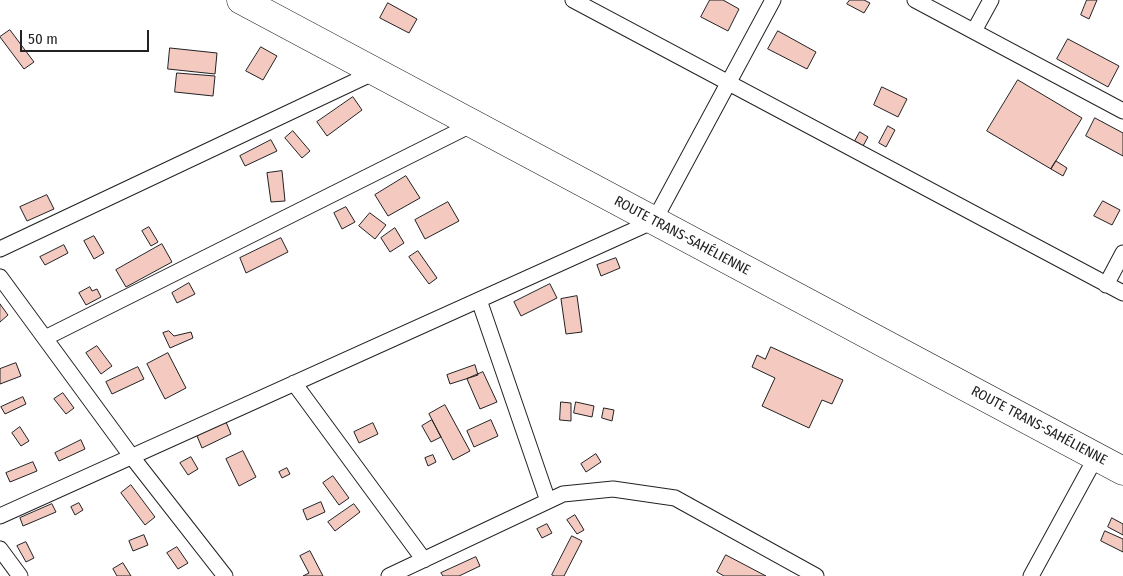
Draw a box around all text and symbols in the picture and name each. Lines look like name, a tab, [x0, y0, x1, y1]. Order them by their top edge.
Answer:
scale bar	[22, 20, 151, 52]
text: 50 m	[28, 30, 58, 48]
street label: ROUTE TRANS-SAHÉLIENNE	[611, 193, 753, 279]
street label: ROUTE TRANS-SAHÉLIENNE	[968, 383, 1110, 469]

